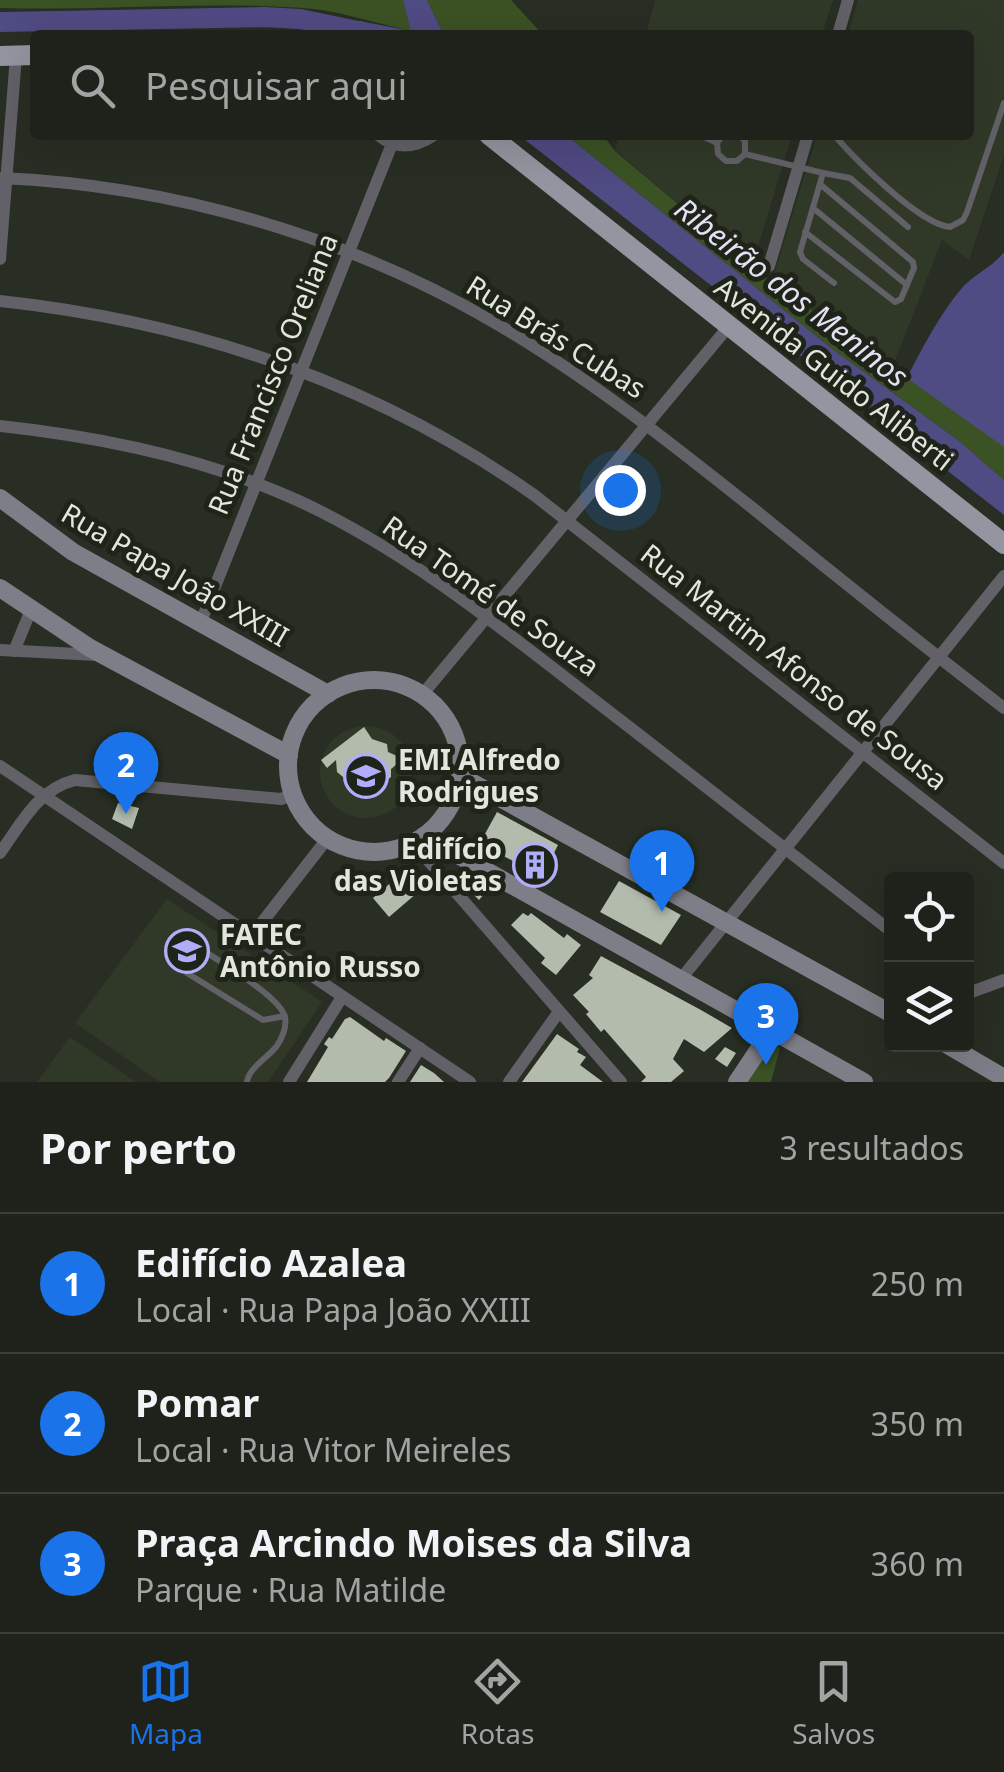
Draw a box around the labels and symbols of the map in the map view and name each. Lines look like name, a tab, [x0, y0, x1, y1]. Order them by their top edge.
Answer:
water label: Ribeirão dos Meninos	[667, 188, 917, 396]
street label: Rua Francisco Oreliana	[198, 228, 346, 520]
street label: Rua Brás Cubas	[460, 266, 653, 406]
street label: Avenida Guido Aliberti	[707, 268, 962, 478]
your location	[595, 465, 646, 516]
street label: Rua Papa João XXIII	[55, 494, 296, 655]
street label: Rua Tomé de Souza	[376, 506, 607, 684]
street label: Rua Martim Afonso de Sousa	[633, 534, 956, 798]
pin: 2	[94, 732, 158, 814]
place label: EMI Alfredo Rodrigues	[398, 740, 561, 810]
school or university icon: EMI Alfredo Rodrigues	[343, 753, 389, 799]
place label: Edifício das Violetas	[334, 829, 502, 899]
pin: 1	[630, 830, 694, 912]
building icon: Edifício das Violetas	[512, 842, 558, 888]
place label: FATEC Antônio Russo	[220, 915, 421, 985]
school or university icon: FATEC Antônio Russo	[164, 928, 210, 974]
pin: 3	[734, 982, 798, 1065]

